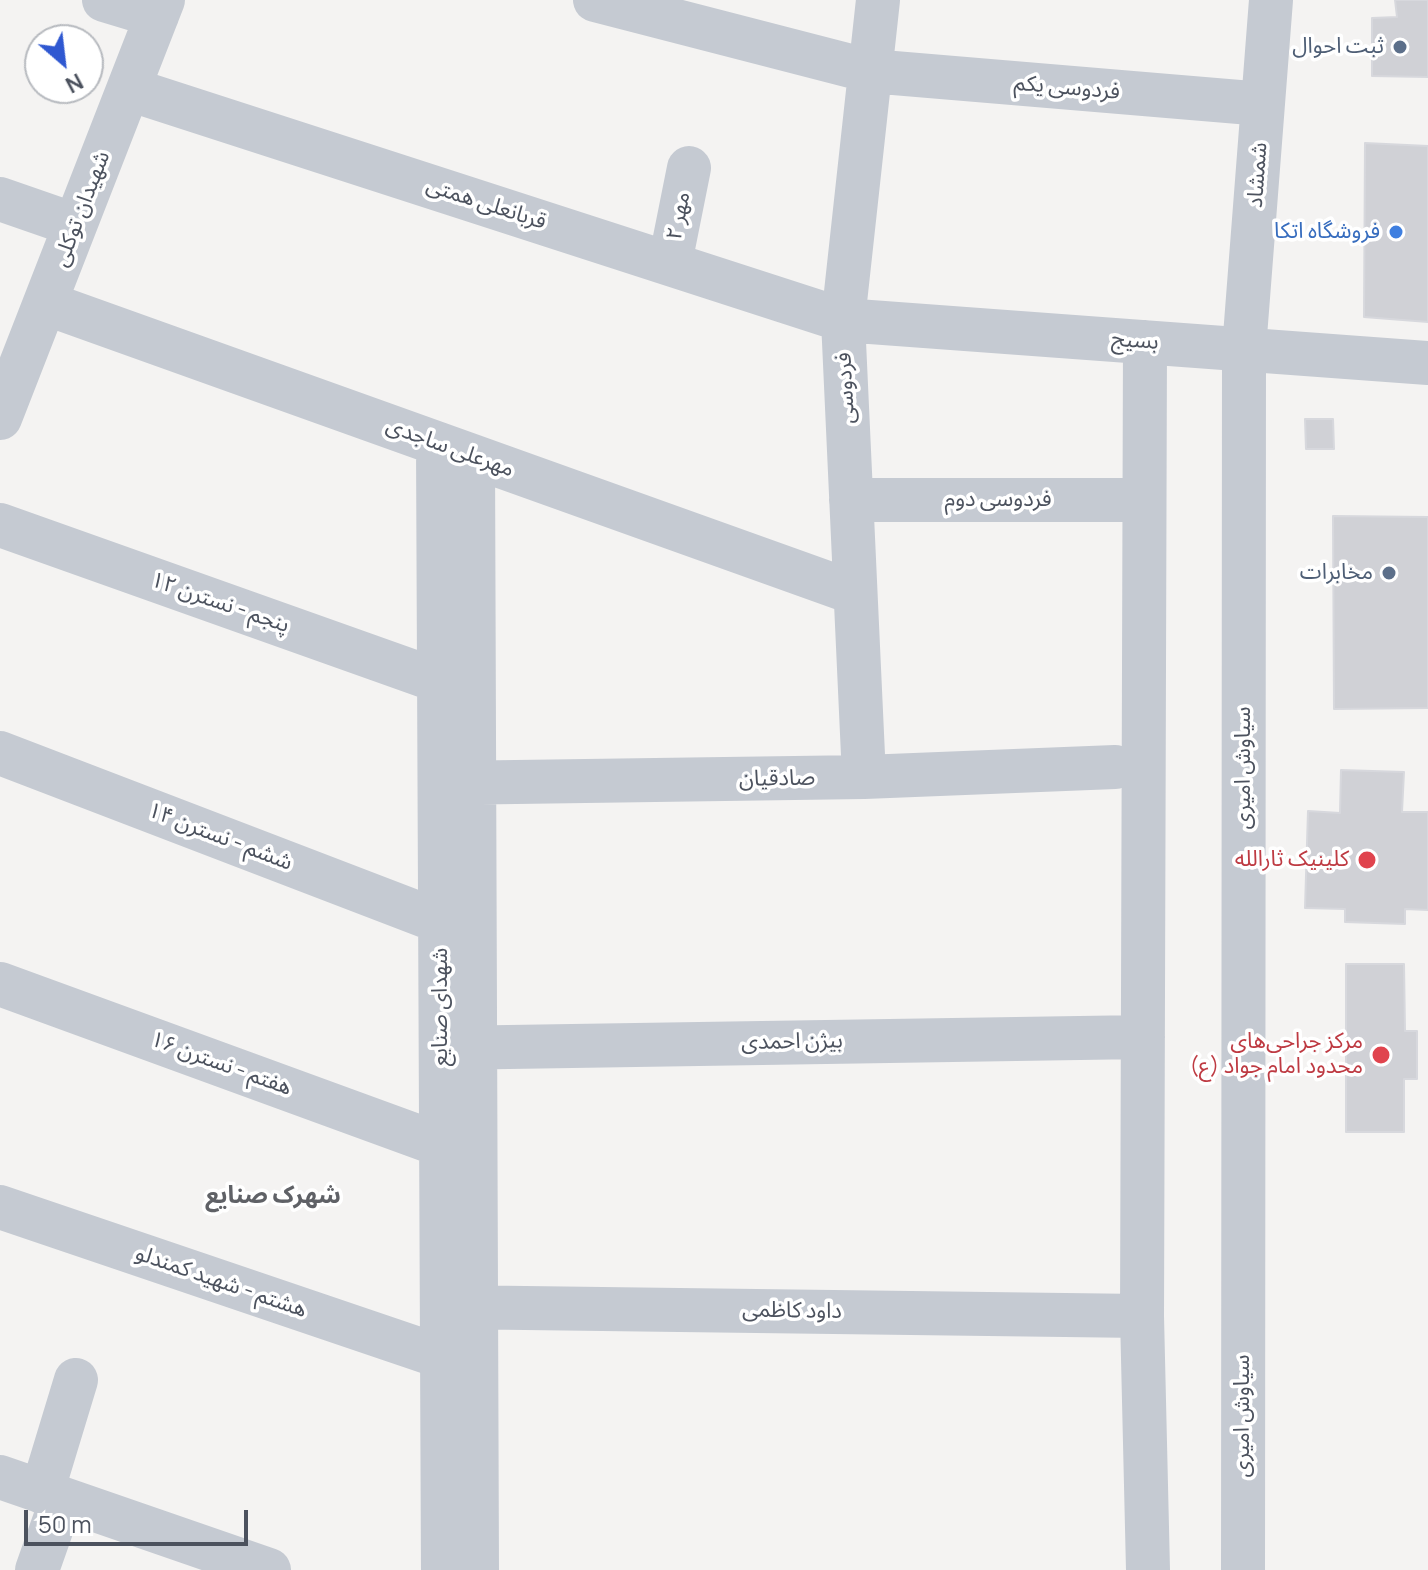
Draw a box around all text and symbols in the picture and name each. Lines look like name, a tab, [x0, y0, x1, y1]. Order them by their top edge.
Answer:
north arrow	[24, 24, 104, 104]
place label: ثبت احوال	[1292, 34, 1384, 60]
marker: ثبت احوال	[1391, 38, 1409, 56]
text: N	[60, 66, 88, 100]
street label: فردوسی یکم	[1013, 70, 1121, 106]
street label: شمشاد	[1243, 141, 1273, 209]
street label: شهیدان توکلی	[48, 147, 116, 271]
street label: قربانعلی همتی	[423, 172, 549, 236]
street label: مهر ۲	[661, 190, 697, 242]
place label: فروشگاه اتکا	[1274, 219, 1380, 245]
marker: فروشگاه اتکا	[1387, 223, 1405, 241]
street label: بسیج	[1111, 326, 1159, 356]
street label: فردوسی	[831, 352, 861, 424]
street label: مهرعلی ساجدی	[382, 413, 518, 483]
street label: فردوسی دوم	[944, 487, 1052, 513]
place label: مخابرات	[1300, 560, 1373, 586]
marker: مخابرات	[1380, 564, 1398, 582]
street label: پنجم - نسترن ۱۲	[147, 567, 293, 639]
street label: سیاوش امیری	[1231, 706, 1257, 830]
street label: صادقیان	[739, 765, 815, 793]
street label: ششم - نسترن ۱۴	[144, 797, 296, 877]
place label: کلینیک ثارالله	[1235, 847, 1349, 873]
marker: کلینیک ثارالله	[1356, 849, 1378, 871]
street label: شهدای صنایع	[428, 948, 454, 1066]
street label: هفتم - نسترن ۱۶	[147, 1026, 295, 1102]
street label: بیژن احمدی	[741, 1028, 843, 1056]
place label: مرکز جراحی‌های محدود امام جواد (ع)	[1189, 1029, 1363, 1080]
marker: مرکز جراحی‌های محدود امام جواد (ع)	[1370, 1044, 1392, 1066]
district label: شهرک صنایع	[205, 1182, 341, 1210]
street label: هشتم - شهید کمندلو	[132, 1240, 310, 1324]
street label: داود کاظمی	[742, 1297, 842, 1325]
street label: سیاوش امیری	[1230, 1354, 1256, 1478]
scale bar	[28, 1494, 252, 1544]
text: 50 m	[38, 1507, 92, 1540]

